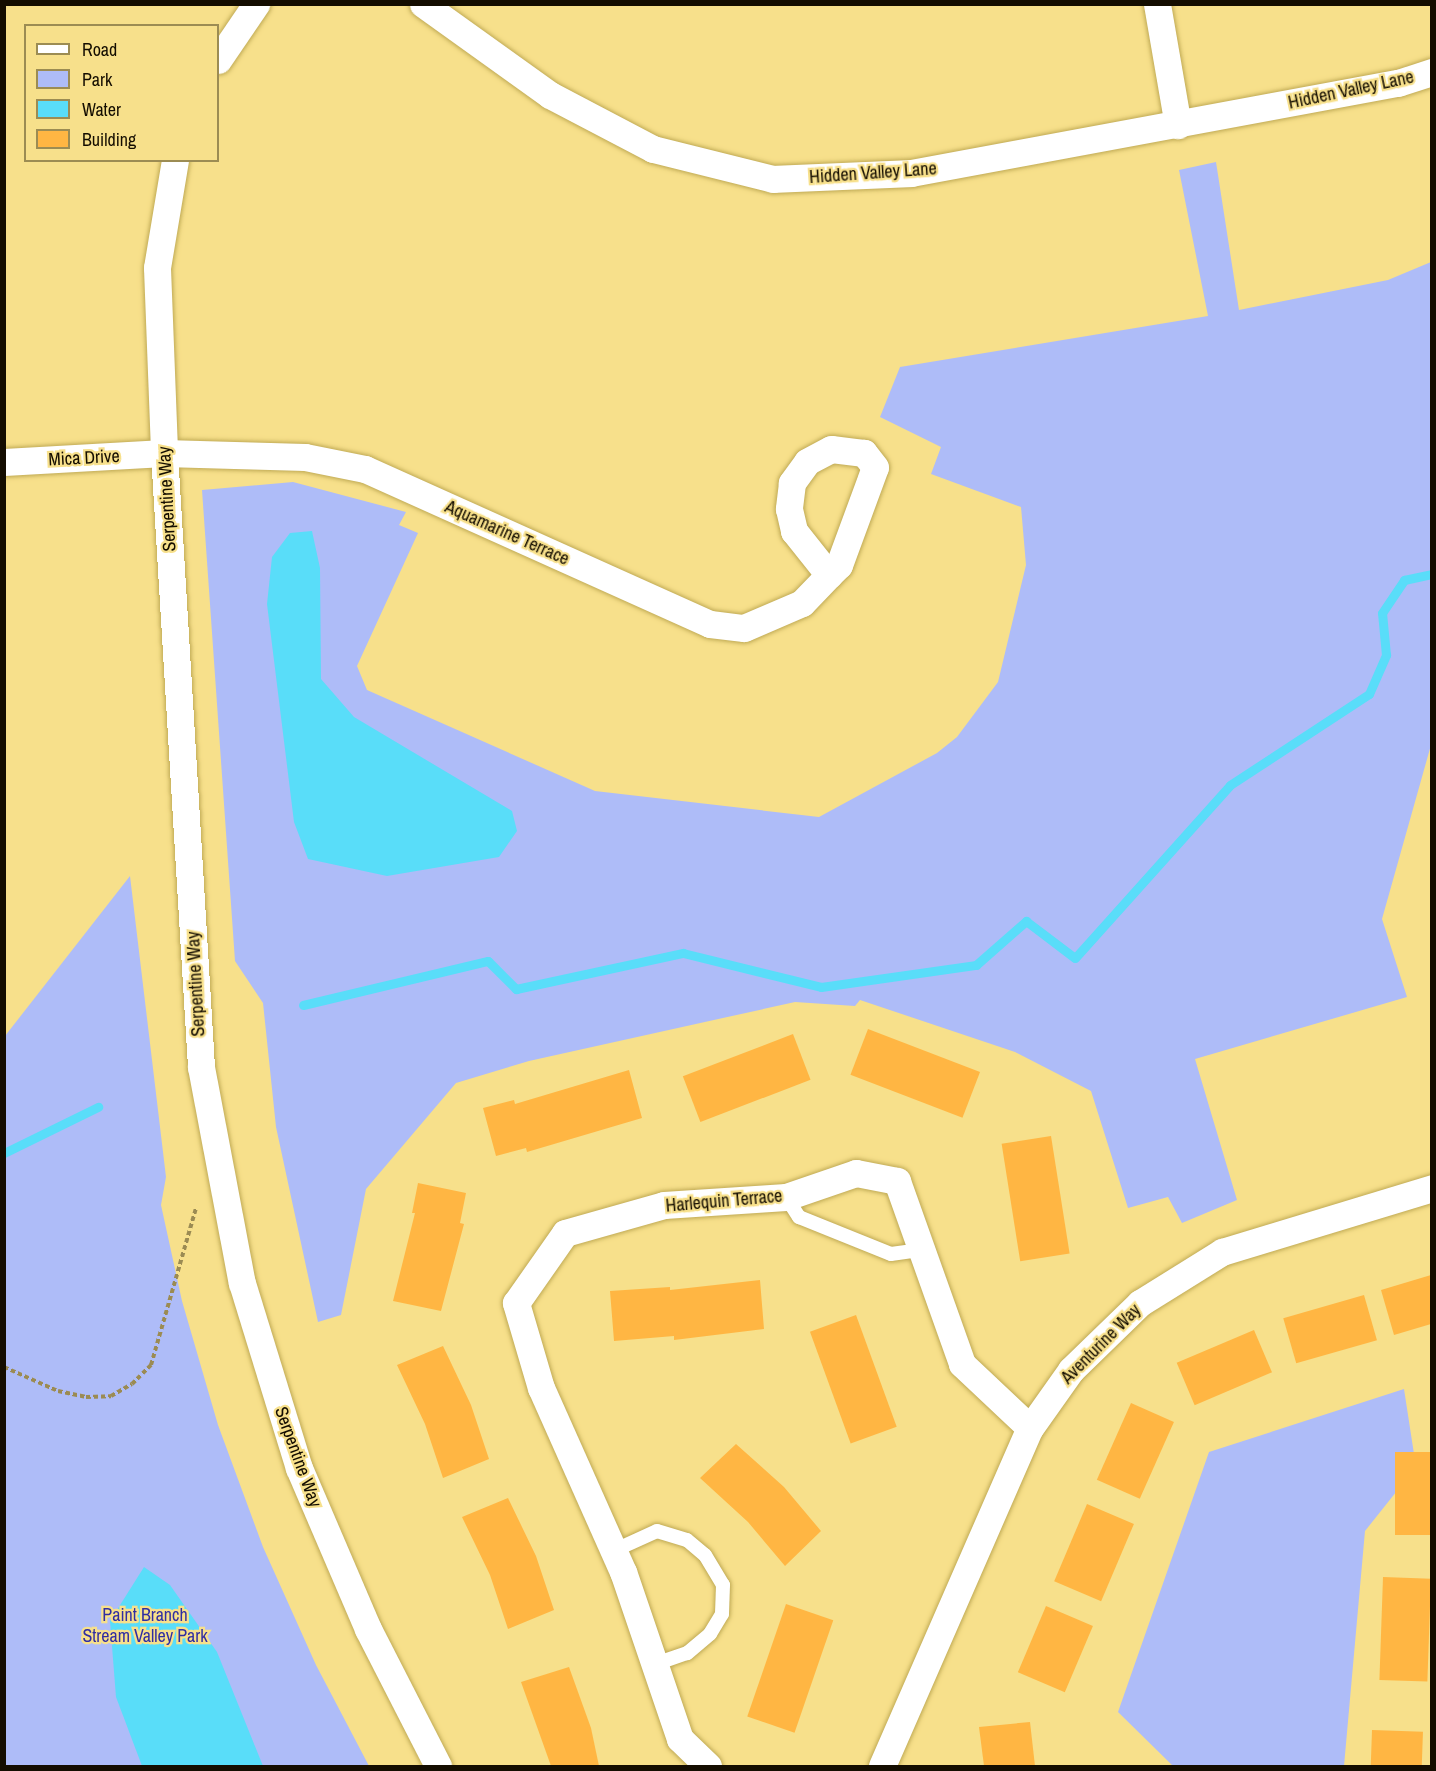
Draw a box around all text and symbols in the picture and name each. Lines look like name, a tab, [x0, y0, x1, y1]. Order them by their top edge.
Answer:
legend	[24, 24, 219, 162]
text: Road	[82, 37, 117, 62]
street label: Hidden Valley Lane	[1286, 66, 1416, 114]
text: Park	[82, 67, 112, 92]
text: Water	[82, 97, 121, 122]
text: Building	[82, 127, 136, 152]
street label: Hidden Valley Lane	[809, 158, 937, 188]
street label: Mica Drive	[48, 445, 120, 471]
street label: Serpentine Way	[153, 446, 181, 552]
street label: Aquamarine Terrace	[442, 496, 572, 570]
street label: Serpentine Way	[182, 931, 210, 1037]
street label: Harlequin Terrace	[665, 1185, 783, 1217]
street label: Aventurine Way	[1057, 1300, 1145, 1388]
street label: Serpentine Way	[270, 1404, 326, 1510]
park label: Paint Branch Stream Valley Park	[82, 1605, 208, 1648]

